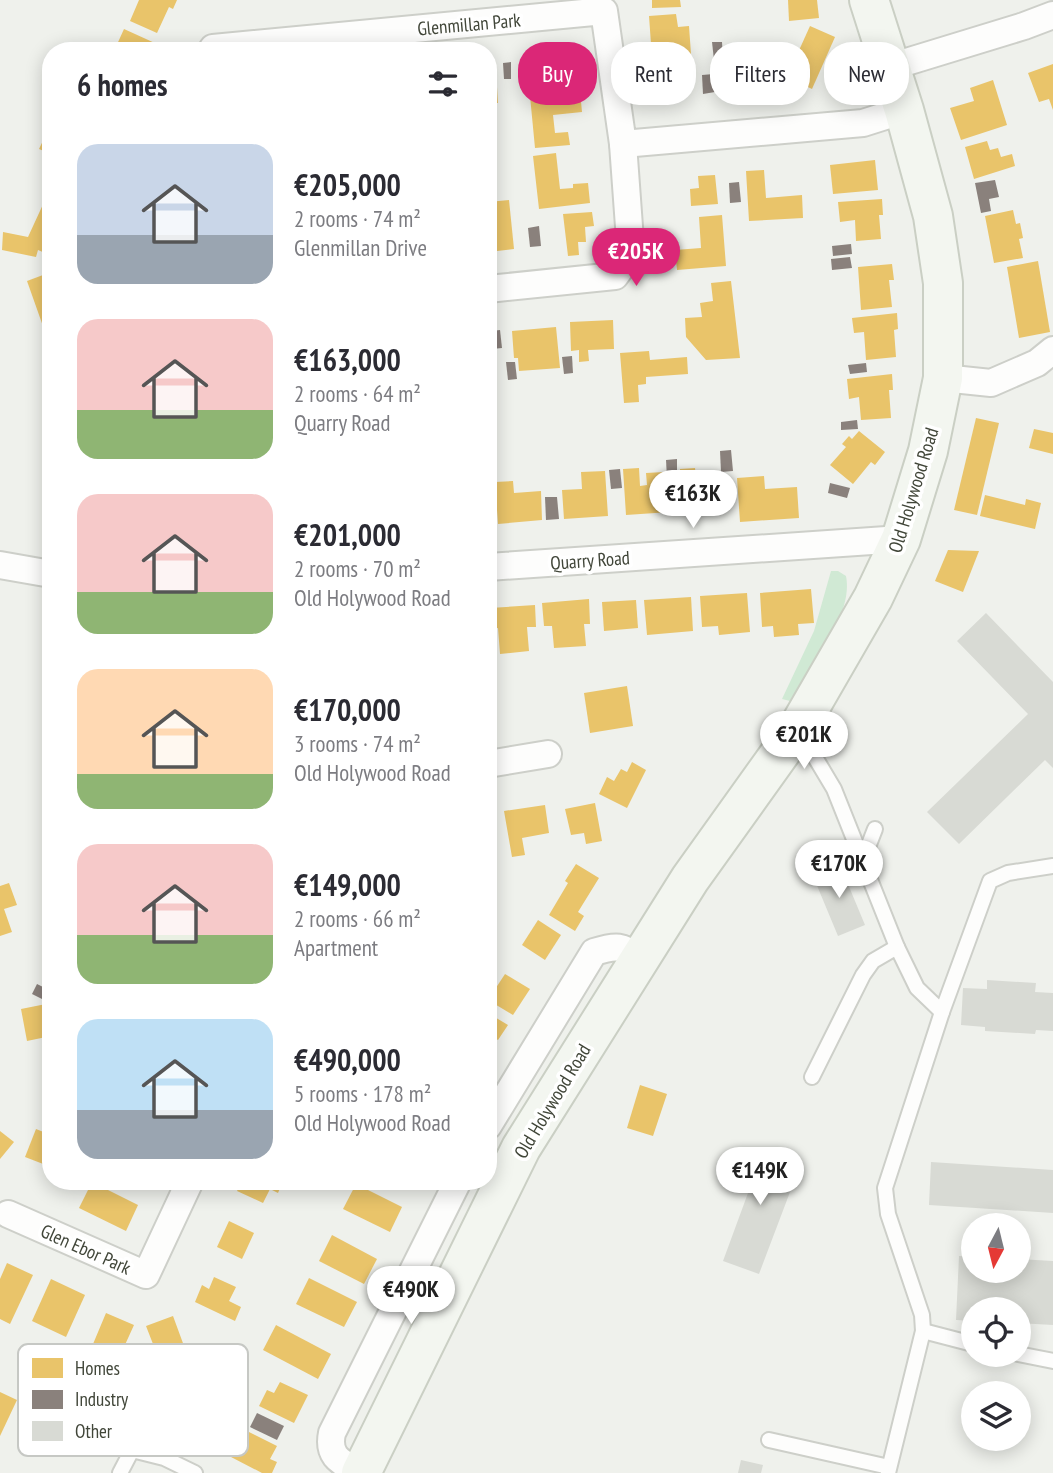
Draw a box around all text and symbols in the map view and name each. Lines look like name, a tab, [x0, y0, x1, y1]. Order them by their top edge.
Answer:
street label: Glenmillan Park	[416, 7, 522, 40]
chip: Buy	[518, 42, 597, 105]
chip: Rent	[611, 42, 696, 105]
chip: Filters	[710, 42, 810, 105]
chip: New	[824, 42, 909, 105]
text: 6 homes	[77, 65, 168, 104]
icon: filters	[424, 65, 462, 103]
text: €205,000	[294, 165, 401, 204]
icon: home	[133, 172, 217, 256]
text: 2 rooms · 74 m²	[294, 204, 421, 233]
pin: €205K	[587, 229, 685, 288]
text: Glenmillan Drive	[294, 233, 427, 262]
text: €205K	[608, 236, 664, 265]
text: €163,000	[294, 340, 401, 379]
icon: home	[133, 347, 217, 431]
text: 2 rooms · 64 m²	[294, 379, 421, 408]
text: Quarry Road	[294, 408, 391, 437]
street label: Old Holywood Road	[883, 425, 943, 555]
pin: €163K	[644, 470, 742, 530]
text: €163K	[665, 478, 721, 507]
text: €201,000	[294, 515, 401, 554]
icon: home	[133, 522, 217, 606]
street label: Quarry Road	[549, 545, 631, 575]
text: 2 rooms · 70 m²	[294, 554, 421, 583]
text: Old Holywood Road	[294, 583, 451, 612]
text: €170,000	[294, 690, 401, 729]
icon: home	[133, 697, 217, 781]
pin: €201K	[755, 712, 853, 771]
text: €201K	[776, 719, 832, 748]
text: 3 rooms · 74 m²	[294, 729, 421, 758]
text: Old Holywood Road	[294, 758, 451, 787]
pin: €170K	[790, 841, 888, 900]
text: €170K	[811, 848, 867, 877]
text: €149,000	[294, 865, 401, 904]
icon: home	[133, 872, 217, 956]
text: 2 rooms · 66 m²	[294, 904, 421, 933]
text: Apartment	[294, 933, 378, 962]
street label: Old Holywood Road	[508, 1039, 596, 1163]
text: €490,000	[294, 1040, 401, 1079]
icon: home	[133, 1047, 217, 1131]
text: 5 rooms · 178 m²	[294, 1079, 431, 1108]
text: Old Holywood Road	[294, 1108, 451, 1137]
pin: €149K	[711, 1148, 809, 1207]
text: €149K	[732, 1155, 788, 1184]
north arrow	[961, 1213, 1031, 1283]
map controls	[961, 1213, 1031, 1451]
street label: Glen Ebor Park	[37, 1218, 135, 1280]
pin: €490K	[362, 1266, 460, 1326]
text: €490K	[383, 1274, 439, 1303]
button: locate	[961, 1297, 1031, 1367]
legend	[18, 1344, 248, 1456]
text: Homes	[75, 1356, 120, 1380]
button: layers	[961, 1381, 1031, 1451]
text: Industry	[75, 1387, 129, 1411]
text: Other	[75, 1419, 113, 1443]

